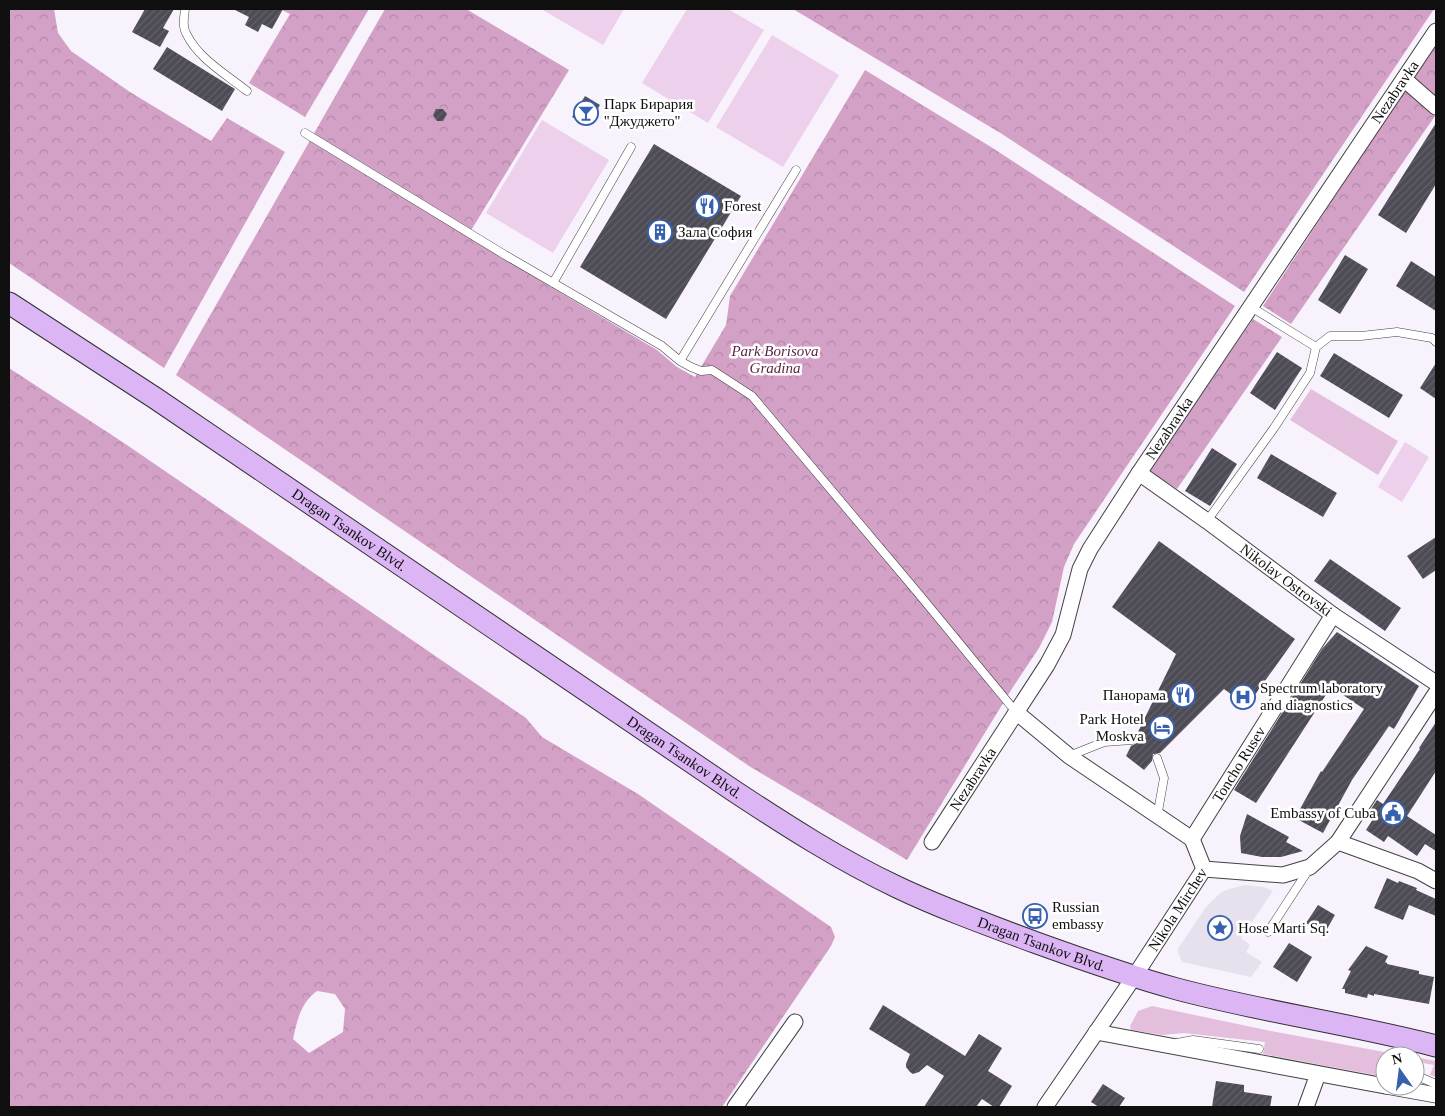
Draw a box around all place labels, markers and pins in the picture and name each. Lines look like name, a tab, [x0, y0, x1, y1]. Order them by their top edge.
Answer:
place label: Парк Бирария ''Джуджето''	[604, 96, 693, 129]
bar icon: Парк Бирария ''Джуджето''	[573, 100, 599, 126]
restaurant icon: Forest	[694, 193, 720, 219]
place label: Forest	[724, 198, 762, 214]
building icon: Зала София	[647, 219, 673, 245]
place label: Зала София	[678, 224, 752, 240]
place label: Spectrum laboratory and diagnostics	[1260, 680, 1383, 713]
restaurant icon: Панорама	[1170, 682, 1196, 708]
hospital icon: Spectrum laboratory and diagnostics	[1230, 684, 1256, 710]
place label: Панорама	[1103, 687, 1166, 703]
place label: Park Hotel Moskva	[1079, 711, 1144, 744]
hotel icon: Park Hotel Moskva	[1149, 715, 1175, 741]
public building icon: Embassy of Cuba	[1380, 800, 1406, 826]
place label: Embassy of Cuba	[1270, 805, 1376, 821]
place label: Russian embassy	[1052, 899, 1104, 932]
bus stop icon: Russian embassy	[1022, 903, 1048, 929]
place icon: Hose Marti Sq.	[1207, 915, 1233, 941]
place label: Hose Marti Sq.	[1238, 920, 1329, 936]

